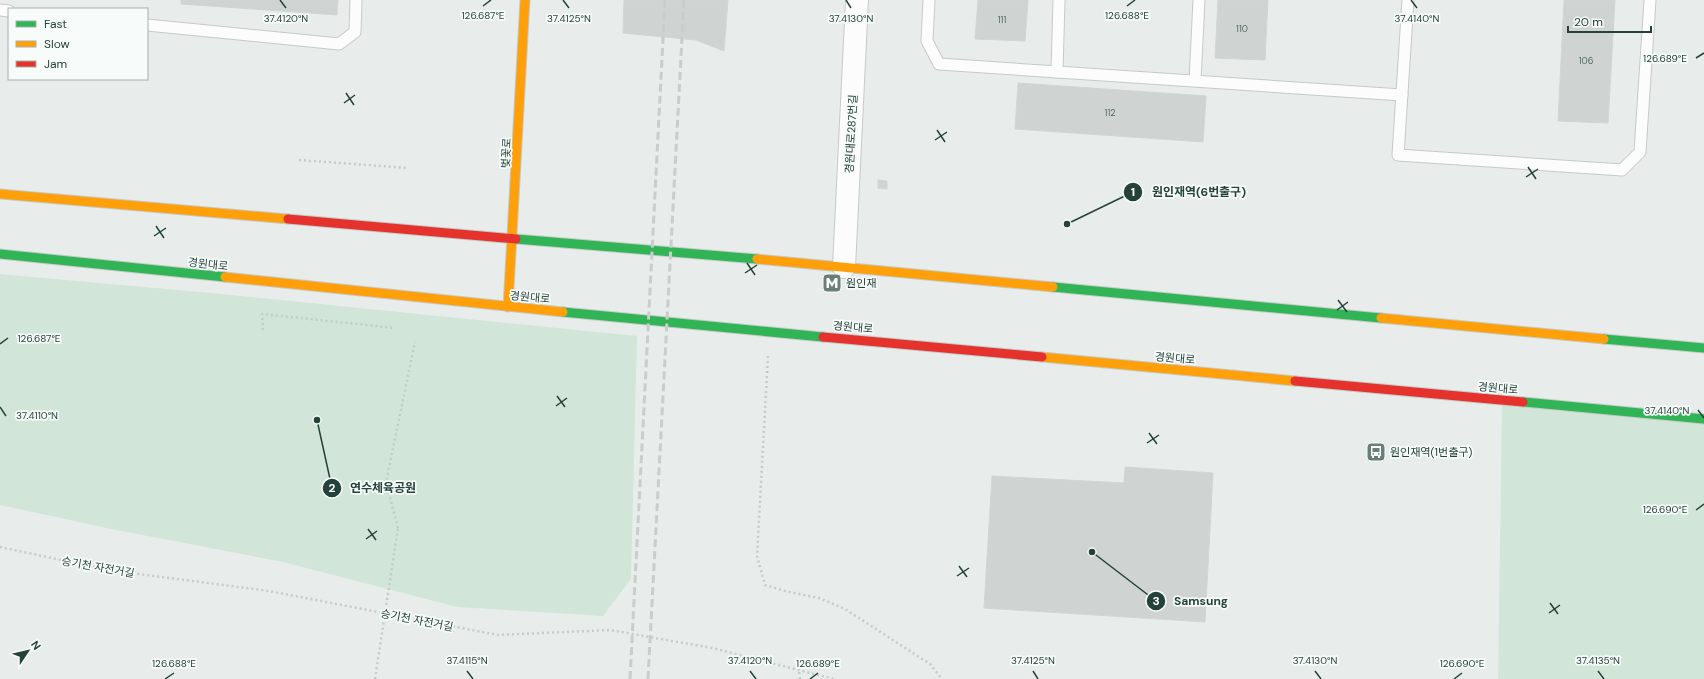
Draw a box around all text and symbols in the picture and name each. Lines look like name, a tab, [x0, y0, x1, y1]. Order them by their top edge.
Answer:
legend	[8, 8, 148, 80]
scale bar	[1568, 8, 1651, 34]
text: 126.687°E	[462, 9, 505, 22]
text: 126.688°E	[1105, 9, 1149, 22]
text: 37.4120°N	[264, 12, 308, 25]
text: 37.4125°N	[547, 12, 591, 25]
text: 37.4130°N	[829, 12, 873, 25]
text: 37.4140°N	[1395, 12, 1440, 25]
house number: 111	[998, 14, 1006, 26]
text: 20 m	[1574, 14, 1603, 30]
text: Fast	[44, 16, 67, 32]
house number: 110	[1236, 23, 1248, 35]
text: Slow	[44, 36, 70, 52]
text: 126.689°E	[1643, 52, 1687, 65]
house number: 106	[1579, 55, 1594, 67]
text: Jam	[44, 56, 67, 72]
street label: 경원대로287번길	[842, 94, 860, 174]
house number: 112	[1105, 107, 1115, 119]
street label: 벚꽃로	[498, 137, 514, 169]
callout: 원인재역(6번출구)	[1123, 180, 1254, 204]
text: 1	[1131, 184, 1135, 200]
text: 원인재역(6번출구)	[1152, 184, 1246, 200]
street label: 경원대로	[187, 255, 229, 273]
metro station icon: 원인재	[821, 272, 843, 294]
place label: 원인재	[846, 276, 876, 290]
street label: 경원대로	[509, 288, 551, 306]
street label: 경원대로	[832, 318, 874, 336]
text: 126.687°E	[18, 332, 61, 345]
street label: 경원대로	[1154, 349, 1196, 367]
street label: 경원대로	[1477, 379, 1519, 397]
text: 37.4140°N	[1645, 404, 1690, 417]
text: 37.4110°N	[16, 409, 58, 422]
bus stop icon: 원인재역(1번출구)	[1365, 441, 1387, 463]
place label: 원인재역(1번출구)	[1390, 445, 1472, 459]
callout: 연수체육공원	[322, 476, 424, 500]
text: 2	[329, 480, 336, 496]
text: 연수체육공원	[350, 480, 416, 496]
text: 126.690°E	[1643, 503, 1688, 516]
street label: 승기천 자전거길	[60, 554, 136, 580]
callout: Samsung	[1146, 589, 1236, 613]
text: 3	[1152, 593, 1160, 609]
text: Samsung	[1174, 593, 1228, 609]
street label: 승기천 자전거길	[379, 606, 455, 634]
north arrow	[8, 631, 48, 671]
text: N	[28, 638, 44, 653]
text: 37.4115°N	[446, 654, 488, 667]
text: 37.4120°N	[728, 654, 772, 667]
text: 37.4125°N	[1011, 654, 1055, 667]
text: 37.4130°N	[1293, 654, 1337, 667]
text: 37.4135°N	[1576, 654, 1620, 667]
text: 126.688°E	[152, 657, 196, 670]
text: 126.689°E	[796, 657, 840, 670]
text: 126.690°E	[1440, 657, 1485, 670]

